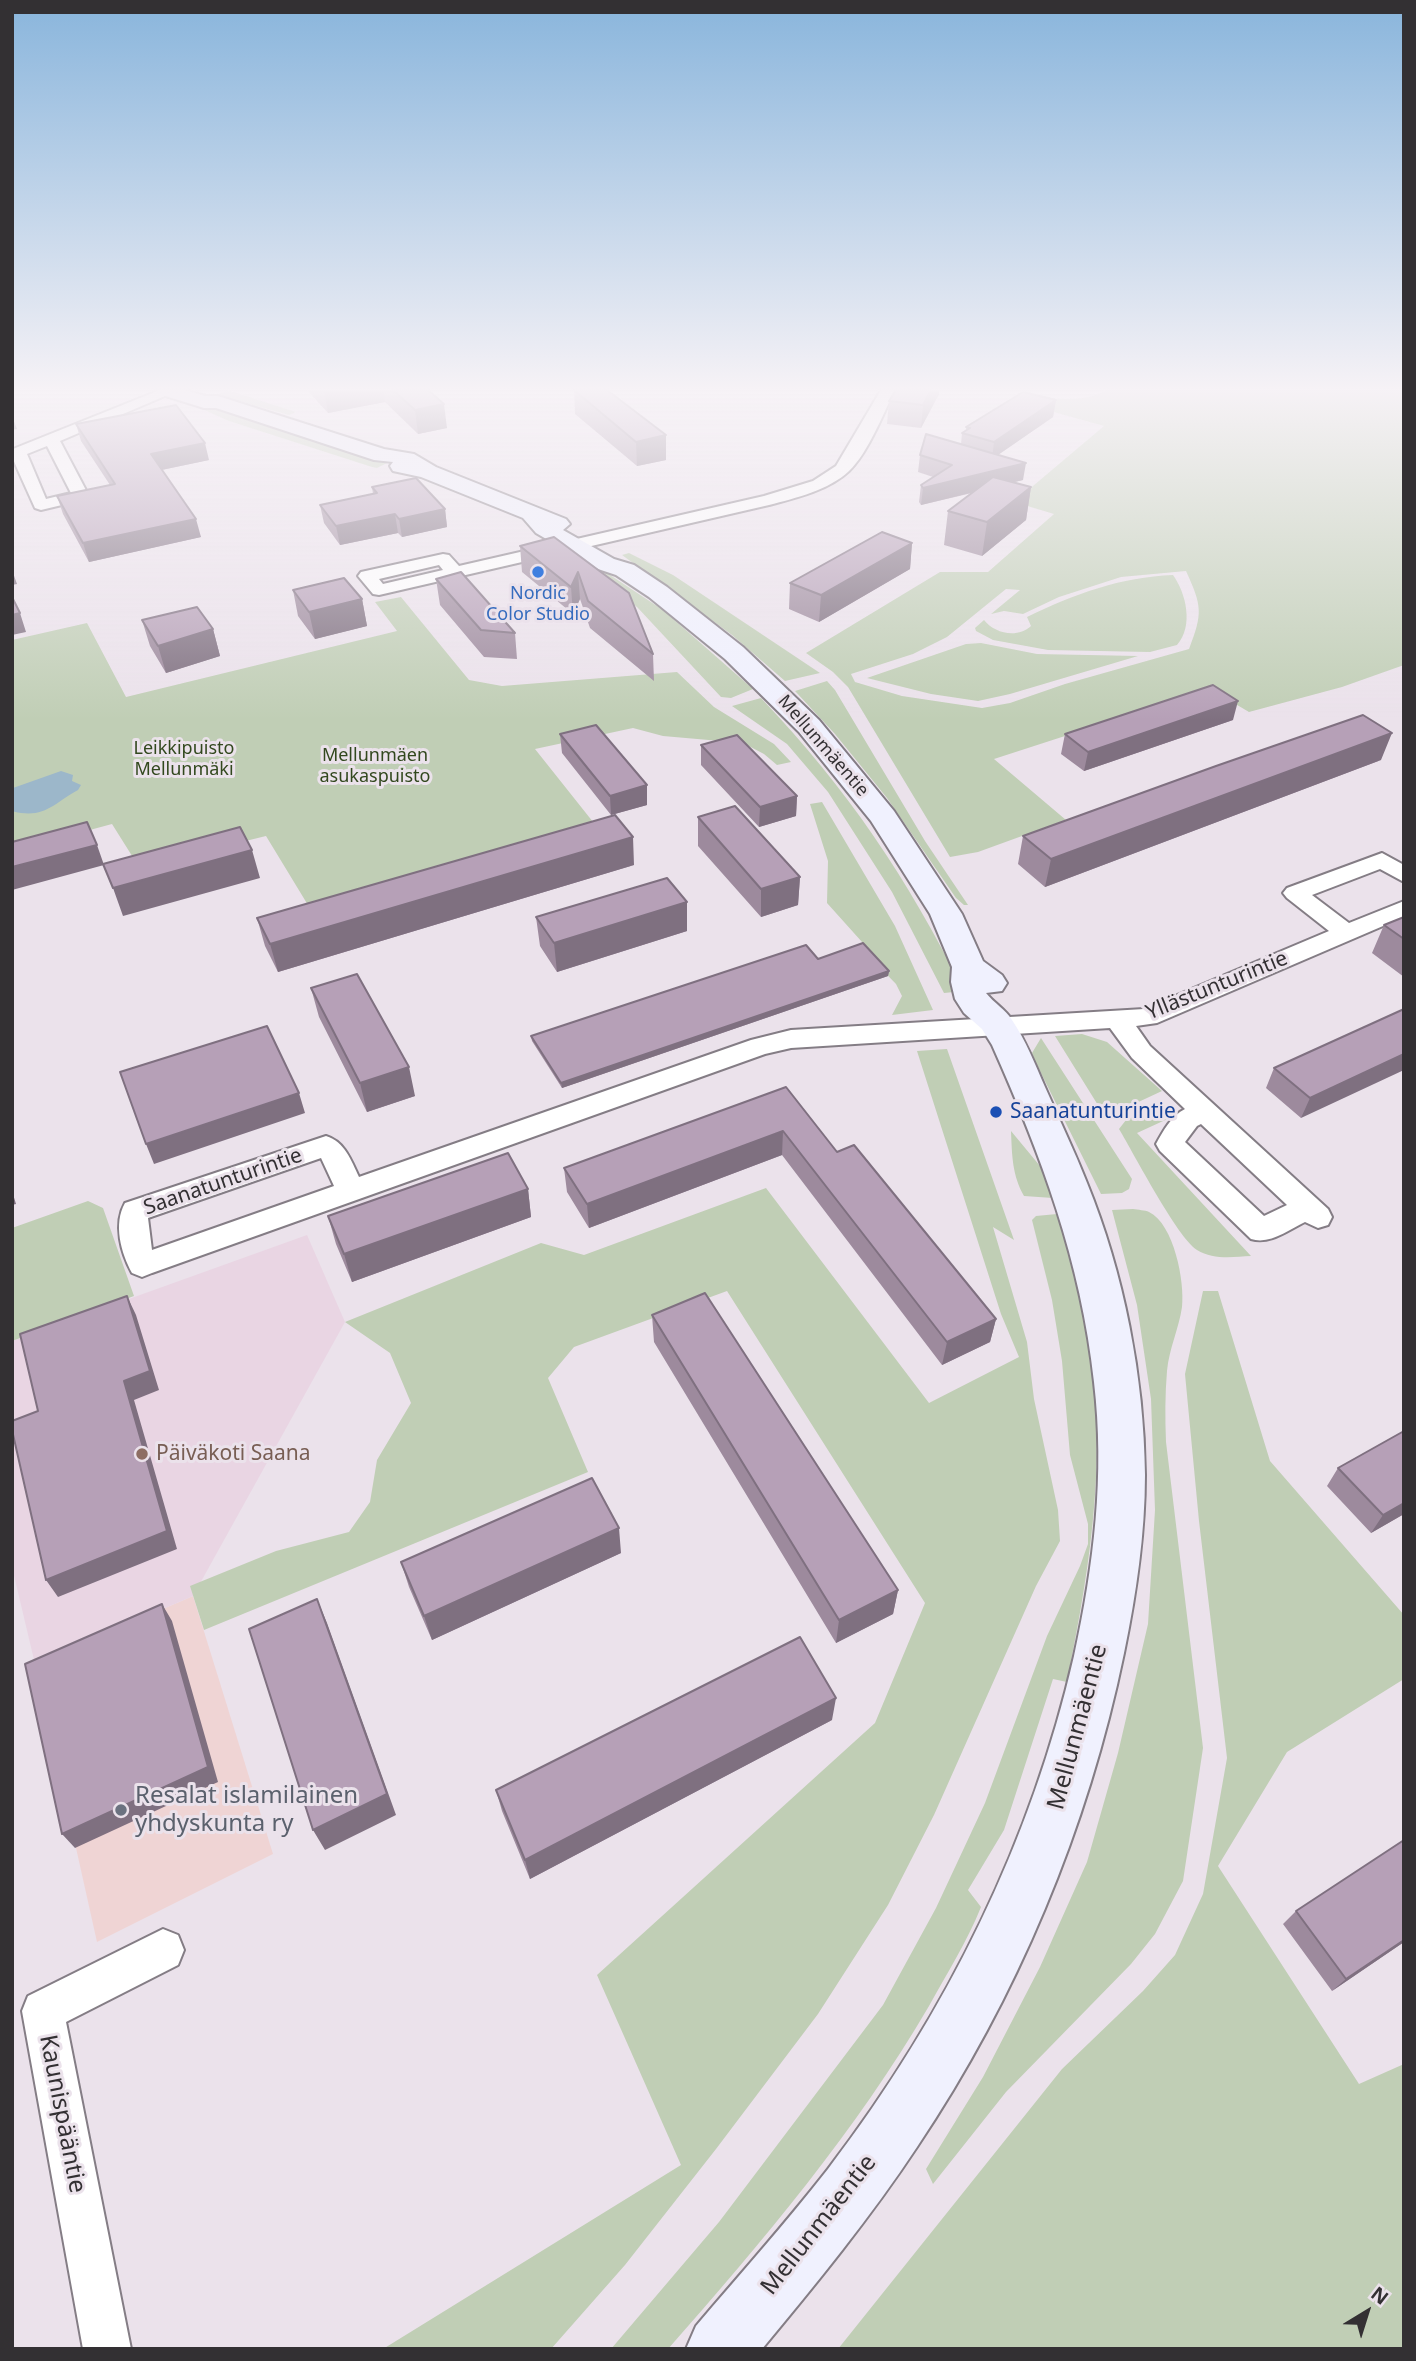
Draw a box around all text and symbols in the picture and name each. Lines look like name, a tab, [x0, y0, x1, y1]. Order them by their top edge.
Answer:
marker: Nordic Color Studio	[530, 564, 546, 580]
place label: Nordic Color Studio	[486, 583, 590, 626]
street label: Mellunmäentie	[773, 691, 873, 801]
park label: Leikkipuisto Mellunmäki	[134, 738, 234, 780]
park label: Mellunmäen asukaspuisto	[319, 745, 431, 788]
street label: Yllästunturintie	[1142, 946, 1292, 1026]
place label: Saanatunturintie	[1010, 1099, 1176, 1125]
marker: Saanatunturintie	[988, 1104, 1004, 1120]
street label: Saanatunturintie	[140, 1143, 306, 1221]
place label: Päiväkoti Saana	[156, 1441, 311, 1467]
marker: Päiväkoti Saana	[134, 1446, 150, 1462]
street label: Mellunmäentie	[1042, 1641, 1114, 1813]
place label: Resalat islamilainen yhdyskunta ry	[135, 1782, 358, 1838]
marker: Resalat islamilainen yhdyskunta ry	[113, 1802, 129, 1818]
street label: Kaunispääntie	[33, 2032, 91, 2196]
street label: Mellunmäentie	[755, 2149, 883, 2301]
north arrow	[1332, 2277, 1402, 2347]
text: N	[1366, 2280, 1394, 2310]

